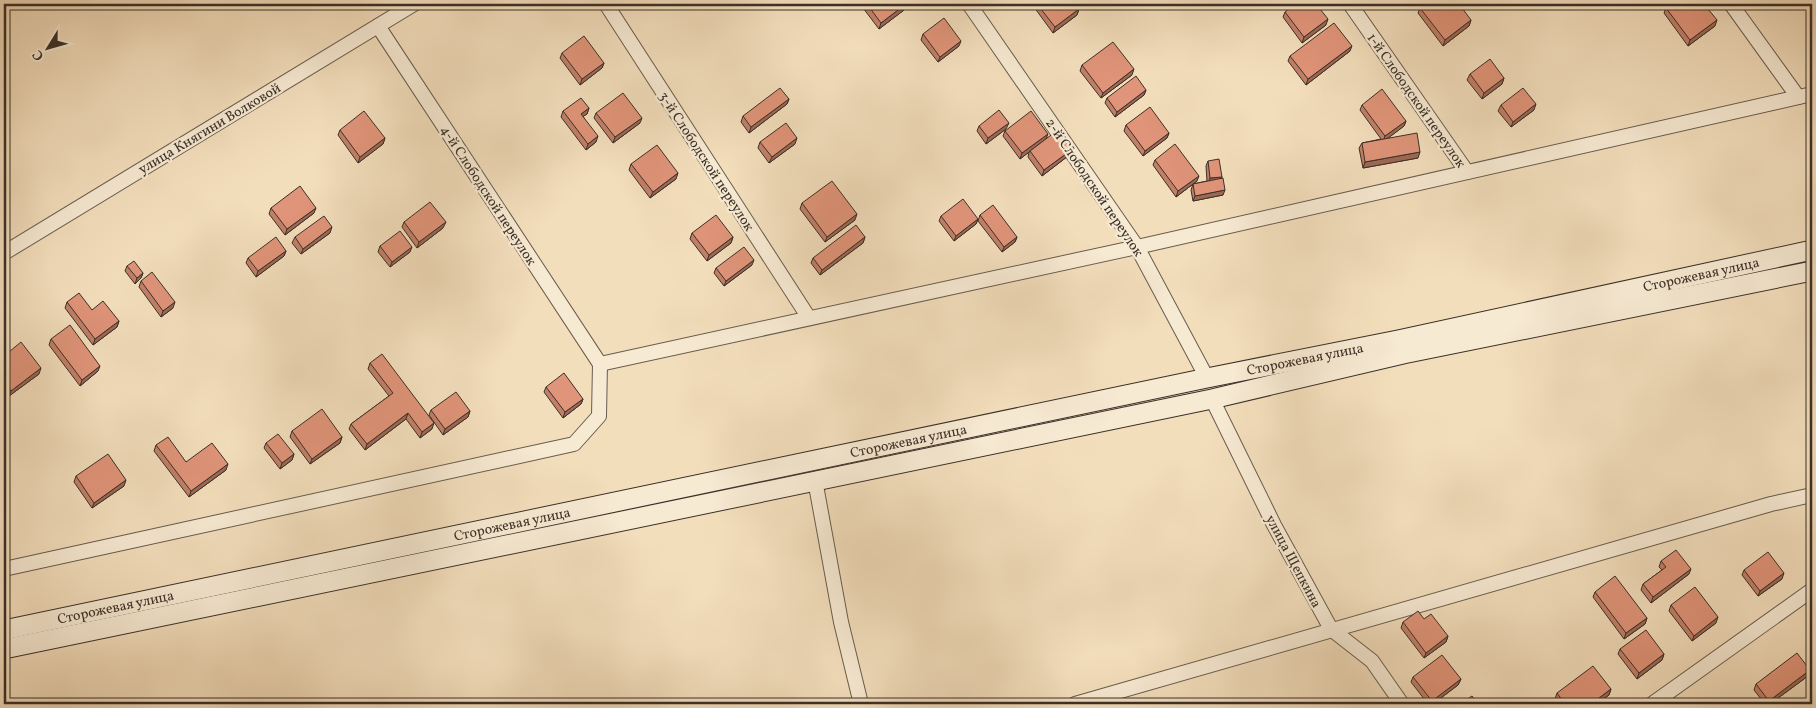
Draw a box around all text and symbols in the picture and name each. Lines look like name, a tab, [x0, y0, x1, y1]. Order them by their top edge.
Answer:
north arrow	[22, 22, 72, 72]
street label: 1-й Слободской переулок	[1362, 30, 1470, 172]
text: С	[29, 46, 49, 64]
street label: улица Княгини Волковой	[135, 79, 285, 179]
street label: 3-й Слободской переулок	[653, 88, 758, 236]
street label: 2-й Слободской переулок	[1040, 115, 1148, 261]
street label: 4-й Слободской переулок	[435, 122, 540, 270]
street label: Сторожевая улица	[1641, 254, 1761, 297]
street label: Сторожевая улица	[1245, 339, 1365, 381]
street label: Сторожевая улица	[849, 421, 969, 463]
street label: Сторожевая улица	[452, 504, 572, 547]
street label: улица Щепкина	[1260, 512, 1325, 612]
street label: Сторожевая улица	[56, 587, 176, 630]

